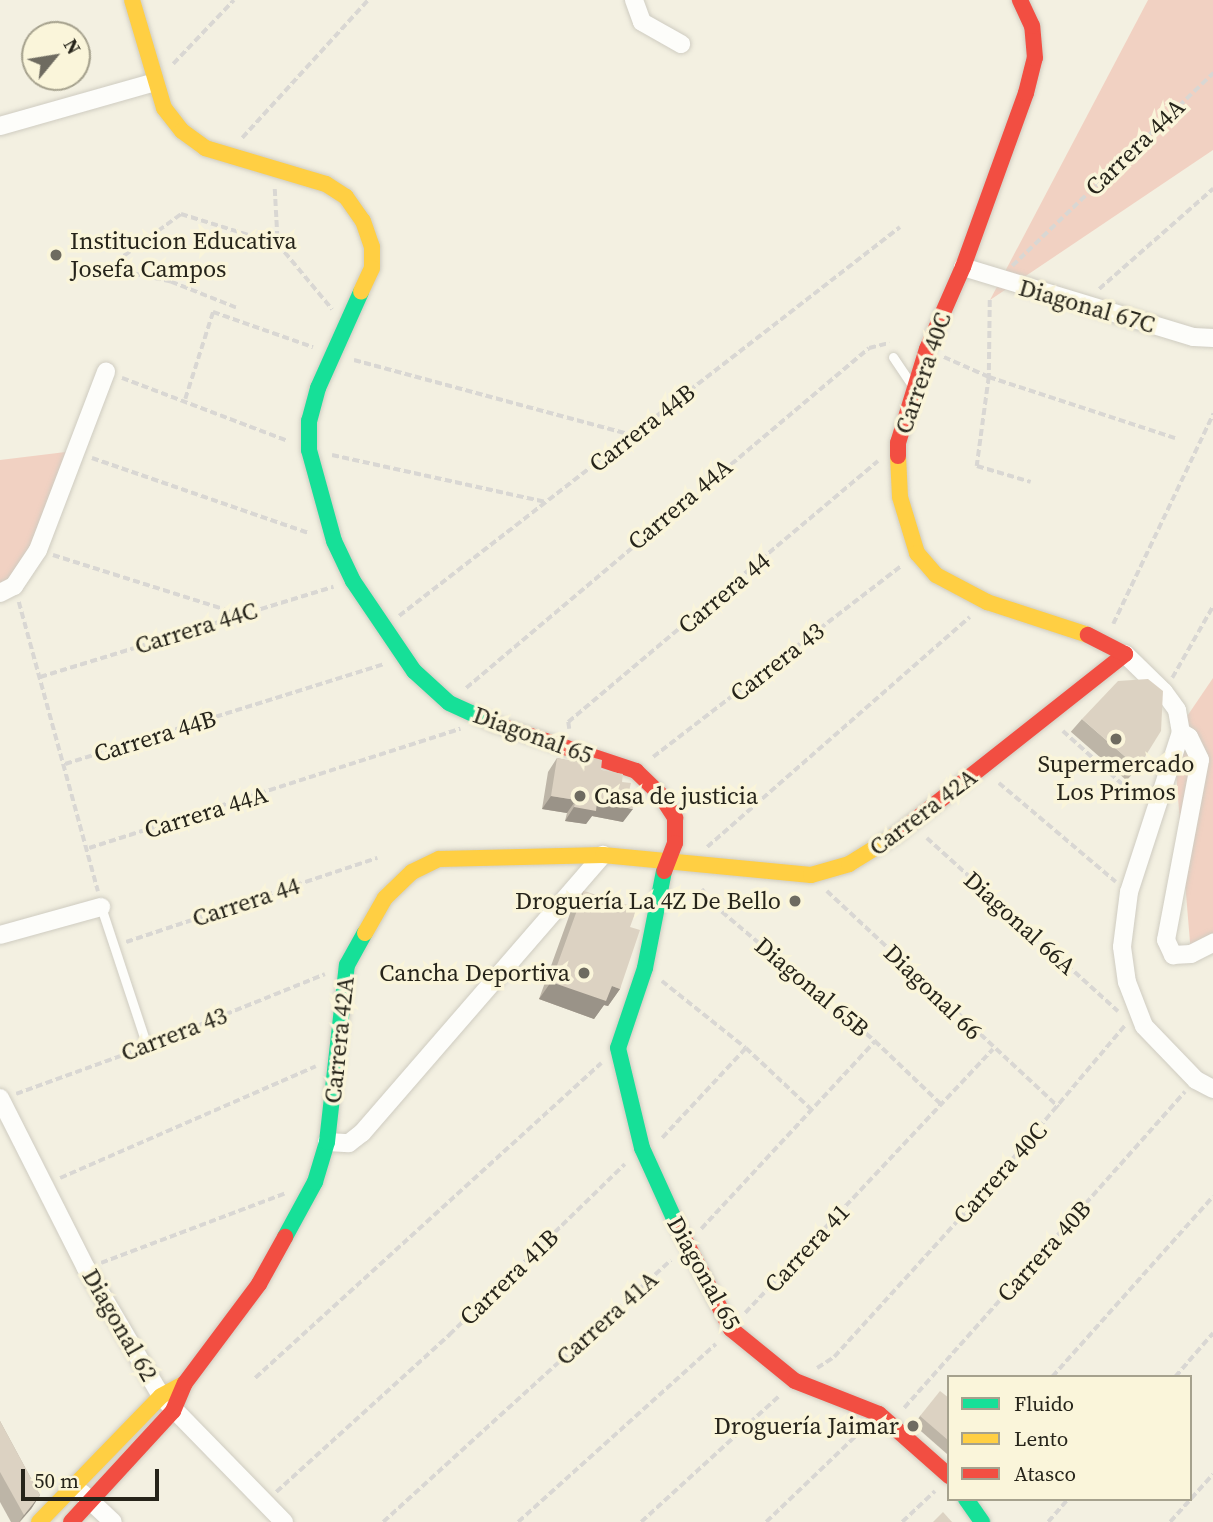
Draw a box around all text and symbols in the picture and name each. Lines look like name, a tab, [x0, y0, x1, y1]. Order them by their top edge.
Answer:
north arrow	[21, 21, 91, 91]
text: N	[58, 34, 87, 59]
street label: Carrera 44A	[1079, 92, 1191, 202]
place label: Institucion Educativa Josefa Campos	[70, 227, 297, 283]
marker: Institucion Educativa Josefa Campos	[48, 247, 64, 263]
street label: Diagonal 67C	[1016, 273, 1158, 339]
street label: Carrera 40C	[889, 309, 957, 437]
street label: Carrera 44B	[583, 378, 701, 478]
street label: Carrera 44A	[622, 452, 738, 556]
street label: Carrera 44	[672, 546, 776, 640]
street label: Carrera 44C	[131, 596, 261, 660]
street label: Carrera 43	[724, 616, 830, 708]
street label: Diagonal 65	[469, 700, 597, 770]
street label: Carrera 44B	[90, 704, 220, 768]
marker: Supermercado Los Primos	[1108, 731, 1124, 747]
place label: Supermercado Los Primos	[1038, 750, 1194, 806]
street label: Carrera 42A	[864, 762, 982, 862]
street label: Carrera 44A	[141, 780, 271, 844]
place label: Casa de justicia	[594, 782, 758, 810]
marker: Casa de justicia	[572, 788, 588, 804]
street label: Diagonal 66A	[958, 865, 1082, 981]
street label: Carrera 44	[189, 871, 303, 933]
place label: Droguería La 4Z De Bello	[515, 887, 781, 915]
marker: Droguería La 4Z De Bello	[787, 893, 803, 909]
street label: Diagonal 65B	[749, 931, 875, 1043]
street label: Diagonal 66	[878, 938, 988, 1046]
place label: Cancha Deportiva	[379, 959, 570, 987]
marker: Cancha Deportiva	[576, 965, 592, 981]
street label: Carrera 42A	[318, 975, 360, 1105]
street label: Carrera 43	[117, 1001, 231, 1067]
street label: Carrera 40C	[947, 1116, 1053, 1230]
street label: Carrera 40B	[991, 1194, 1097, 1308]
street label: Carrera 41	[759, 1198, 855, 1298]
street label: Diagonal 65	[661, 1211, 747, 1335]
street label: Carrera 41B	[454, 1223, 564, 1331]
street label: Diagonal 62	[76, 1264, 164, 1386]
street label: Carrera 41A	[550, 1265, 664, 1371]
legend	[947, 1375, 1192, 1501]
text: Fluido	[1014, 1389, 1074, 1418]
place label: Droguería Jaimar	[714, 1412, 899, 1440]
marker: Droguería Jaimar	[905, 1418, 921, 1434]
text: Lento	[1014, 1424, 1068, 1453]
scale bar	[24, 1456, 163, 1500]
text: Atasco	[1014, 1459, 1076, 1488]
text: 50 m	[34, 1466, 79, 1495]

